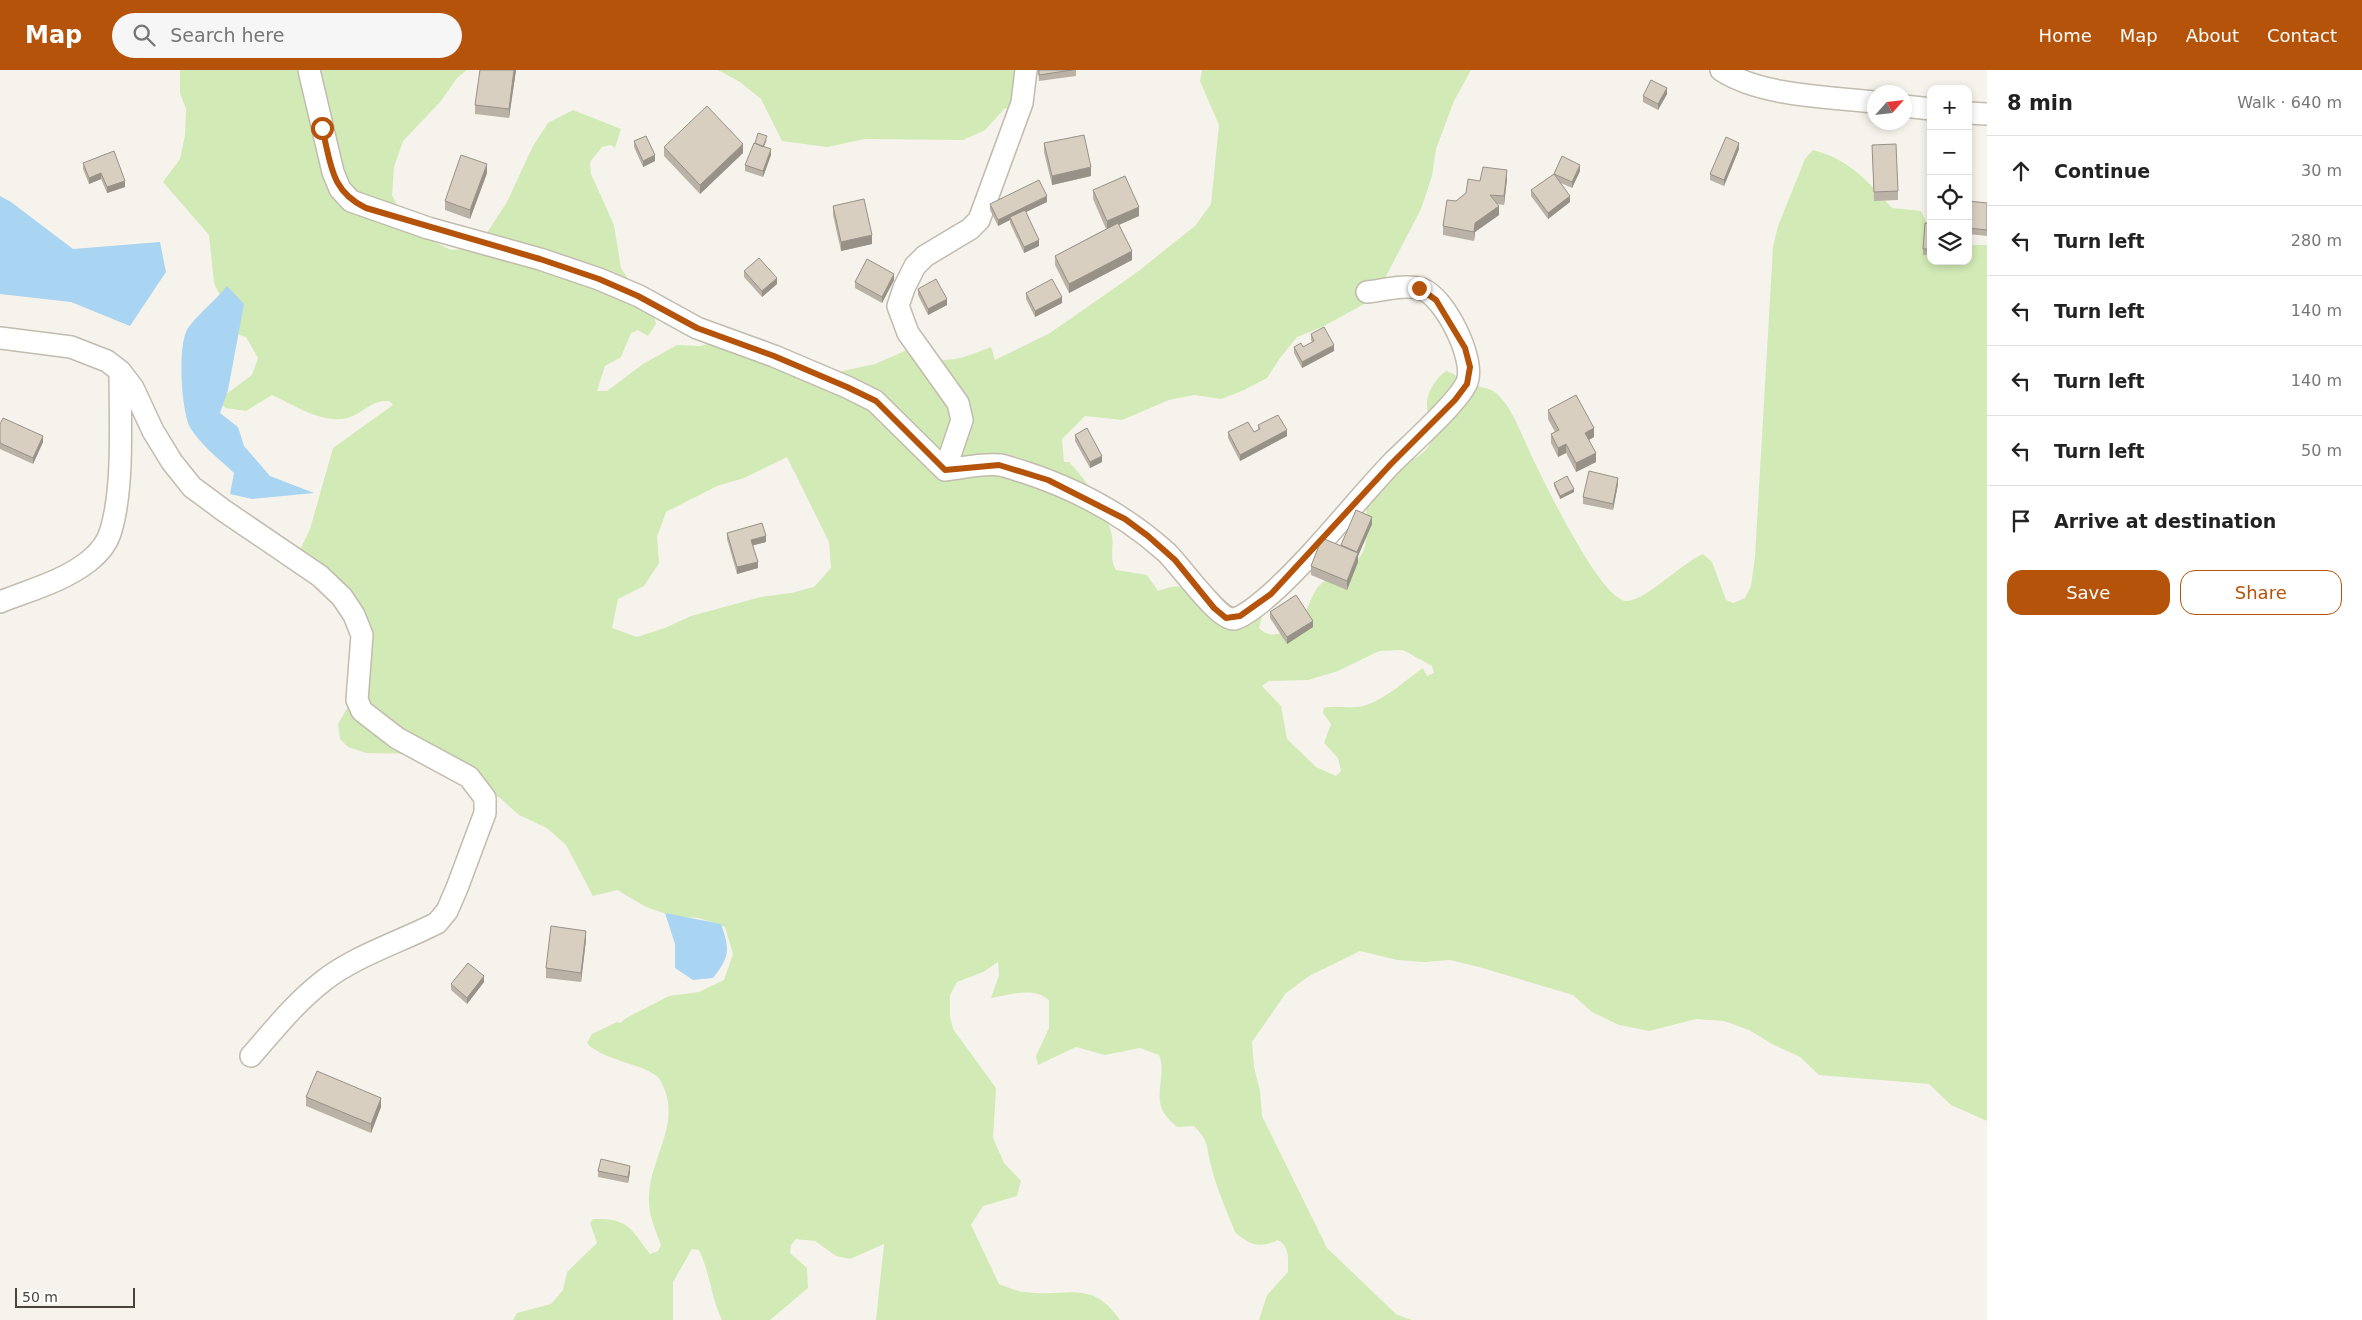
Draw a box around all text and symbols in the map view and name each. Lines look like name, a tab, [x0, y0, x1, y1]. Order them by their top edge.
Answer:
search box	[112, 13, 462, 58]
text: Map	[25, 21, 82, 49]
icon: search	[130, 21, 158, 49]
text: Search here	[170, 24, 284, 46]
text: Home	[2039, 25, 2092, 46]
text: Map	[2120, 25, 2158, 46]
text: About	[2186, 25, 2239, 46]
text: Contact	[2267, 25, 2337, 46]
north arrow	[1867, 85, 1912, 130]
map controls	[1927, 85, 1972, 265]
button: +	[1927, 85, 1972, 130]
text: 8 min	[2007, 91, 2073, 115]
text: Walk · 640 m	[2237, 93, 2342, 112]
route start	[311, 117, 334, 140]
button: −	[1927, 130, 1972, 175]
icon: ahead	[2007, 157, 2035, 185]
text: Continue	[2054, 160, 2150, 182]
text: 30 m	[2301, 161, 2342, 180]
button: locate	[1927, 175, 1972, 220]
button: layers	[1927, 220, 1972, 265]
icon: left	[2007, 227, 2035, 255]
text: Turn left	[2054, 230, 2145, 252]
text: 280 m	[2291, 231, 2342, 250]
route end	[1408, 277, 1431, 300]
icon: left	[2007, 297, 2035, 325]
text: Turn left	[2054, 300, 2145, 322]
text: 140 m	[2291, 301, 2342, 320]
icon: left	[2007, 367, 2035, 395]
text: Turn left	[2054, 370, 2145, 392]
text: 140 m	[2291, 371, 2342, 390]
icon: left	[2007, 437, 2035, 465]
text: Turn left	[2054, 440, 2145, 462]
text: 50 m	[2301, 441, 2342, 460]
icon: arrive	[2007, 507, 2035, 535]
text: Arrive at destination	[2054, 510, 2276, 532]
button: Save	[2007, 570, 2170, 615]
button: Share	[2180, 570, 2342, 615]
scale bar	[15, 1285, 135, 1308]
text: 50 m	[22, 1289, 58, 1305]

